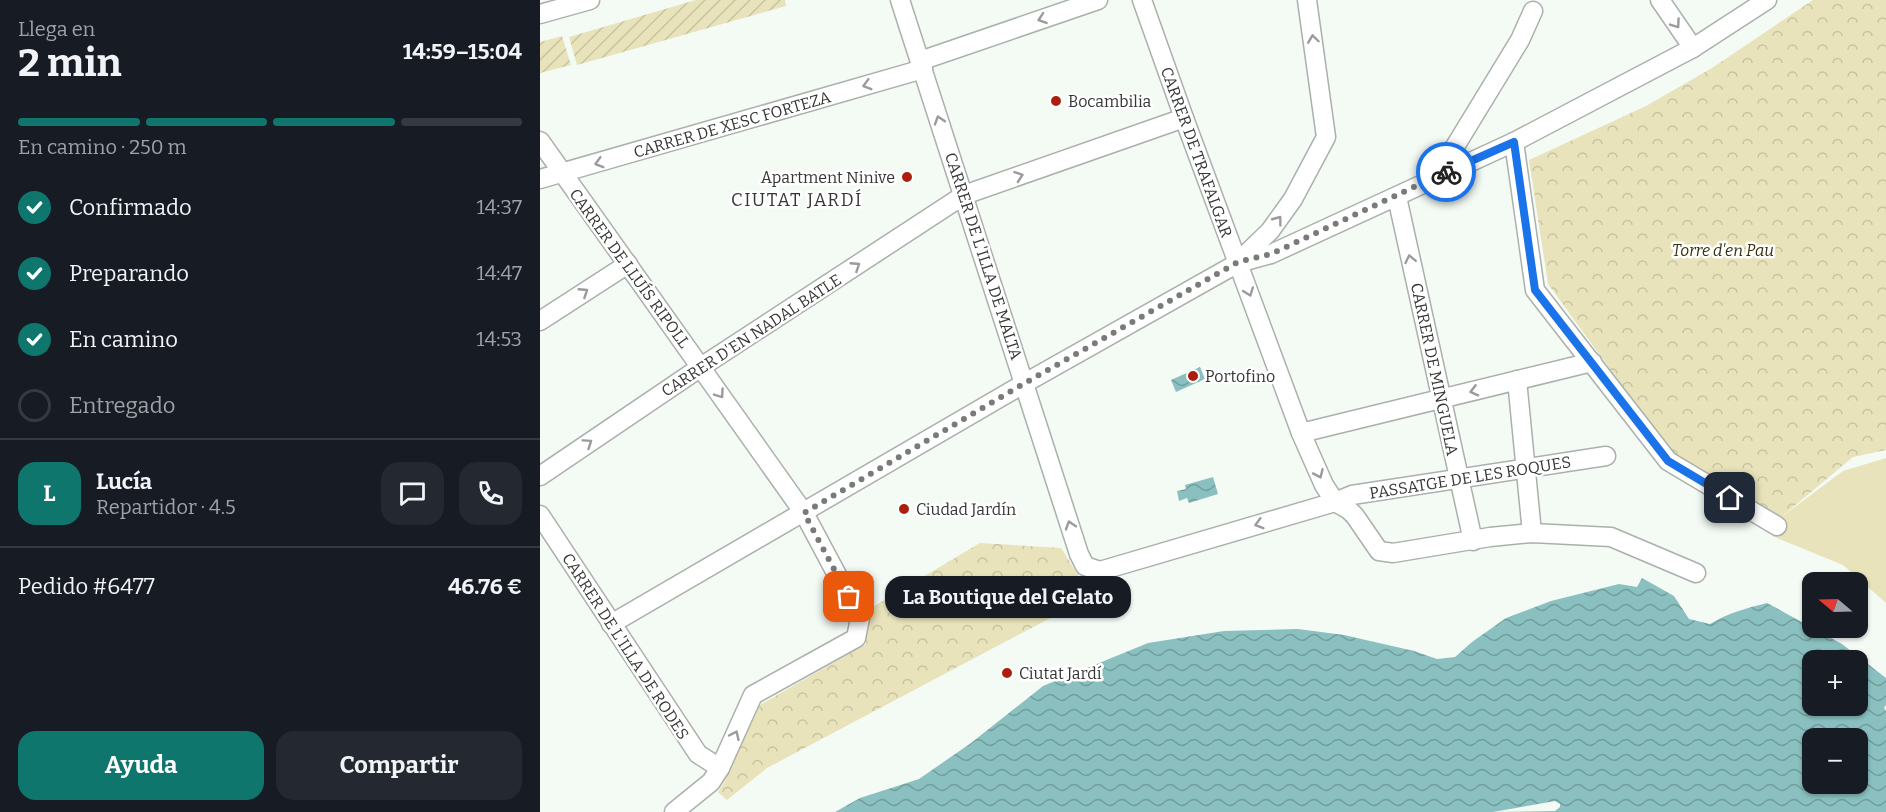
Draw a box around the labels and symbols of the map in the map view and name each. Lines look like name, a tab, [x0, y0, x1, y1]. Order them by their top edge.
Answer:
one-way arrow	[1037, 11, 1048, 24]
one-way arrow	[1669, 18, 1681, 28]
one-way arrow	[1307, 34, 1319, 44]
street label: CARRER DE TRAFALGAR	[1157, 64, 1236, 241]
one-way arrow	[862, 78, 873, 90]
street label: CARRER DE XESC FORTEZA	[631, 87, 833, 162]
place label: Bocambilia	[1068, 92, 1151, 111]
marker: Bocambilia	[1049, 94, 1063, 108]
one-way arrow	[934, 115, 947, 126]
courier	[1416, 142, 1476, 202]
street label: CARRER DE L'ILLA DE MALTA	[941, 150, 1026, 363]
one-way arrow	[594, 156, 605, 168]
place label: Apartment Ninive	[761, 168, 895, 187]
marker: Apartment Ninive	[900, 170, 914, 184]
one-way arrow	[1013, 170, 1024, 183]
street label: CARRER DE LLUÍS RIPOLL	[565, 184, 695, 352]
district label: CIUTAT JARDÍ	[731, 188, 863, 211]
one-way arrow	[1270, 215, 1281, 226]
park label: Torre d'en Pau	[1672, 241, 1774, 260]
one-way arrow	[1404, 254, 1417, 264]
one-way arrow	[849, 262, 860, 273]
street label: CARRER D'EN NADAL BATLE	[658, 270, 845, 401]
street label: CARRER DE MINGUELA	[1407, 281, 1462, 458]
one-way arrow	[1241, 286, 1254, 297]
one-way arrow	[578, 288, 588, 300]
place label: Portofino	[1205, 367, 1275, 386]
marker: Portofino	[1186, 369, 1200, 383]
one-way arrow	[1469, 383, 1479, 396]
one-way arrow	[713, 387, 724, 398]
one-way arrow	[582, 439, 593, 450]
street label: PASSATGE DE LES ROQUES	[1368, 452, 1572, 503]
one-way arrow	[1312, 467, 1324, 478]
pin	[1704, 472, 1755, 523]
place label: Ciudad Jardín	[916, 500, 1016, 519]
marker: Ciudad Jardín	[897, 502, 911, 516]
one-way arrow	[1254, 517, 1265, 529]
one-way arrow	[1065, 520, 1077, 531]
street label: CARRER DE L'ILLA DE RODES	[558, 550, 693, 743]
pin	[823, 571, 874, 622]
north arrow	[1802, 572, 1868, 638]
callout: La Boutique del Gelato	[885, 576, 1131, 618]
place label: Ciutat Jardí	[1019, 664, 1102, 683]
marker: Ciutat Jardí	[1000, 666, 1014, 680]
one-way arrow	[728, 731, 740, 742]

